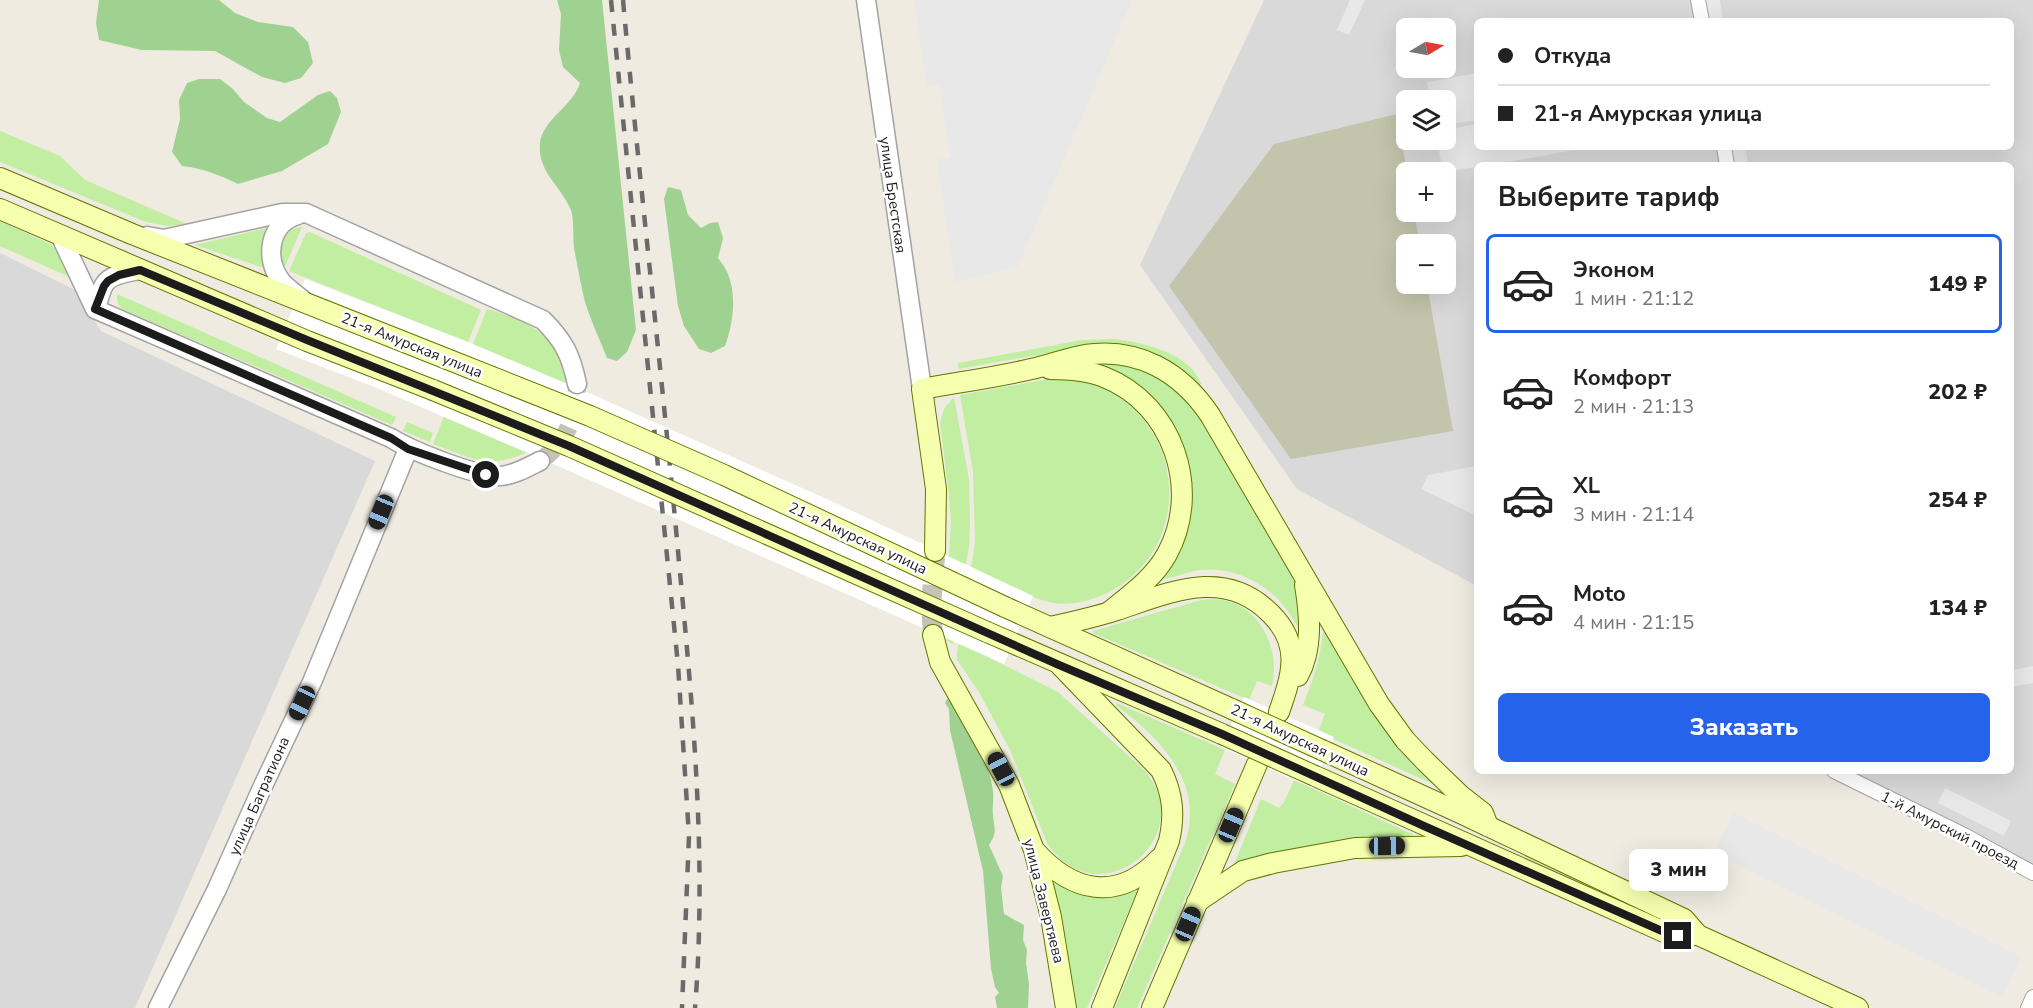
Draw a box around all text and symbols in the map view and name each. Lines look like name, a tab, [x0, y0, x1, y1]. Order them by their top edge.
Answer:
north arrow	[1396, 18, 1456, 78]
map controls	[1396, 18, 1456, 294]
text: Откуда	[1534, 41, 1611, 71]
button: layers	[1396, 90, 1456, 150]
text: 21-я Амурская улица	[1534, 99, 1762, 129]
street label: улица Брестская	[875, 135, 911, 255]
button: +	[1396, 162, 1456, 222]
text: Выберите тариф	[1498, 179, 1720, 216]
button: −	[1396, 234, 1456, 294]
text: Эконом	[1573, 255, 1655, 285]
icon: car	[1501, 257, 1555, 311]
text: 149 ₽	[1928, 269, 1987, 299]
text: 1 мин · 21:12	[1573, 285, 1694, 312]
street label: 21-я Амурская улица	[338, 307, 486, 383]
text: Комфорт	[1573, 363, 1671, 393]
icon: car	[1501, 365, 1555, 419]
text: 202 ₽	[1928, 377, 1987, 407]
text: 2 мин · 21:13	[1573, 393, 1694, 420]
route start	[472, 461, 499, 488]
text: XL	[1573, 471, 1600, 501]
icon: car	[1501, 473, 1555, 527]
text: 254 ₽	[1928, 485, 1987, 515]
car	[366, 492, 396, 532]
street label: 21-я Амурская улица	[785, 497, 931, 579]
text: 3 мин · 21:14	[1573, 501, 1694, 528]
text: Moto	[1573, 579, 1626, 609]
icon: car	[1501, 581, 1555, 635]
text: 134 ₽	[1928, 593, 1987, 623]
text: 4 мин · 21:15	[1573, 609, 1694, 636]
car	[286, 683, 318, 723]
button: Заказать	[1498, 693, 1990, 762]
street label: 21-я Амурская улица	[1227, 699, 1373, 781]
street label: улица Багратиона	[224, 733, 294, 859]
car	[985, 749, 1017, 789]
street label: 1-й Амурский проезд	[1877, 786, 2023, 874]
car	[1216, 805, 1246, 845]
street label: улица Завертяева	[1019, 837, 1069, 965]
car	[1369, 837, 1405, 855]
callout: 3 мин	[1628, 849, 1728, 891]
text: 3 мин	[1650, 856, 1707, 883]
car	[1173, 904, 1203, 944]
route end	[1664, 922, 1691, 949]

